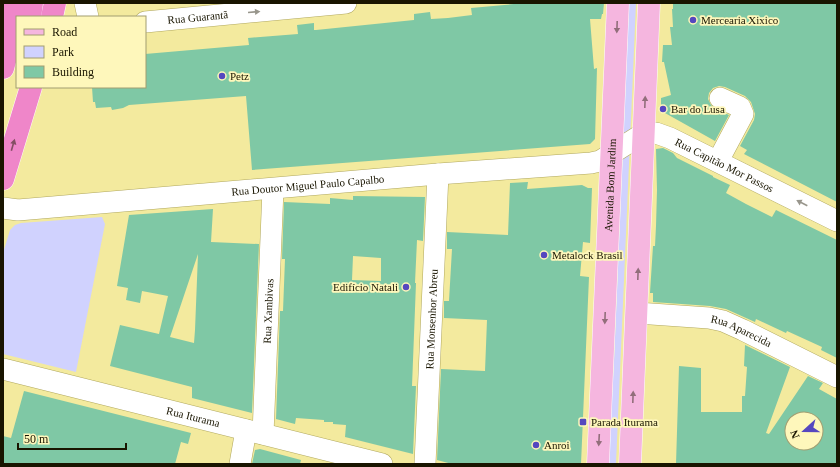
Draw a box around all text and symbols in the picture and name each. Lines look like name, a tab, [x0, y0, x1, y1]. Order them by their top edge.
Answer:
street label: Rua Guarantã	[167, 8, 229, 26]
one-way arrow	[247, 8, 260, 15]
place label: Mercearia Xixico	[701, 14, 779, 26]
marker: Mercearia Xixico	[688, 15, 698, 25]
legend	[16, 16, 146, 88]
one-way arrow	[614, 21, 620, 34]
text: Road	[52, 25, 77, 39]
text: Park	[52, 45, 74, 59]
text: Building	[52, 65, 94, 79]
place label: Petz	[230, 70, 249, 82]
marker: Petz	[217, 71, 227, 81]
one-way arrow	[642, 95, 648, 108]
place label: Bar do Lusa	[671, 103, 725, 115]
marker: Bar do Lusa	[658, 104, 668, 114]
street label: Rua Capitão Mor Passos	[673, 135, 776, 195]
street label: Avenida Bom Jardim	[602, 138, 618, 232]
one-way arrow	[10, 139, 16, 151]
street label: Rua Doutor Miguel Paulo Capalbo	[231, 173, 385, 198]
one-way arrow	[796, 200, 808, 206]
place label: Metalock Brasil	[552, 249, 623, 261]
marker: Metalock Brasil	[539, 250, 549, 260]
one-way arrow	[635, 267, 641, 280]
street label: Rua Monsenhor Abreu	[423, 268, 440, 370]
street label: Rua Xambivas	[261, 278, 275, 344]
place label: Edifício Natali	[333, 281, 398, 293]
marker: Edifício Natali	[401, 282, 411, 292]
one-way arrow	[601, 312, 608, 324]
street label: Rua Aparecida	[710, 313, 774, 349]
one-way arrow	[630, 390, 636, 403]
street label: Rua Iturama	[165, 404, 221, 429]
north arrow	[784, 411, 824, 451]
place label: Parada Iturama	[591, 416, 658, 428]
marker: Parada Iturama	[578, 417, 588, 427]
scale bar	[18, 425, 126, 451]
text: N	[788, 429, 802, 440]
text: 50 m	[24, 432, 49, 446]
one-way arrow	[596, 434, 603, 446]
place label: Anroi	[544, 439, 570, 451]
marker: Anroi	[531, 440, 541, 450]

